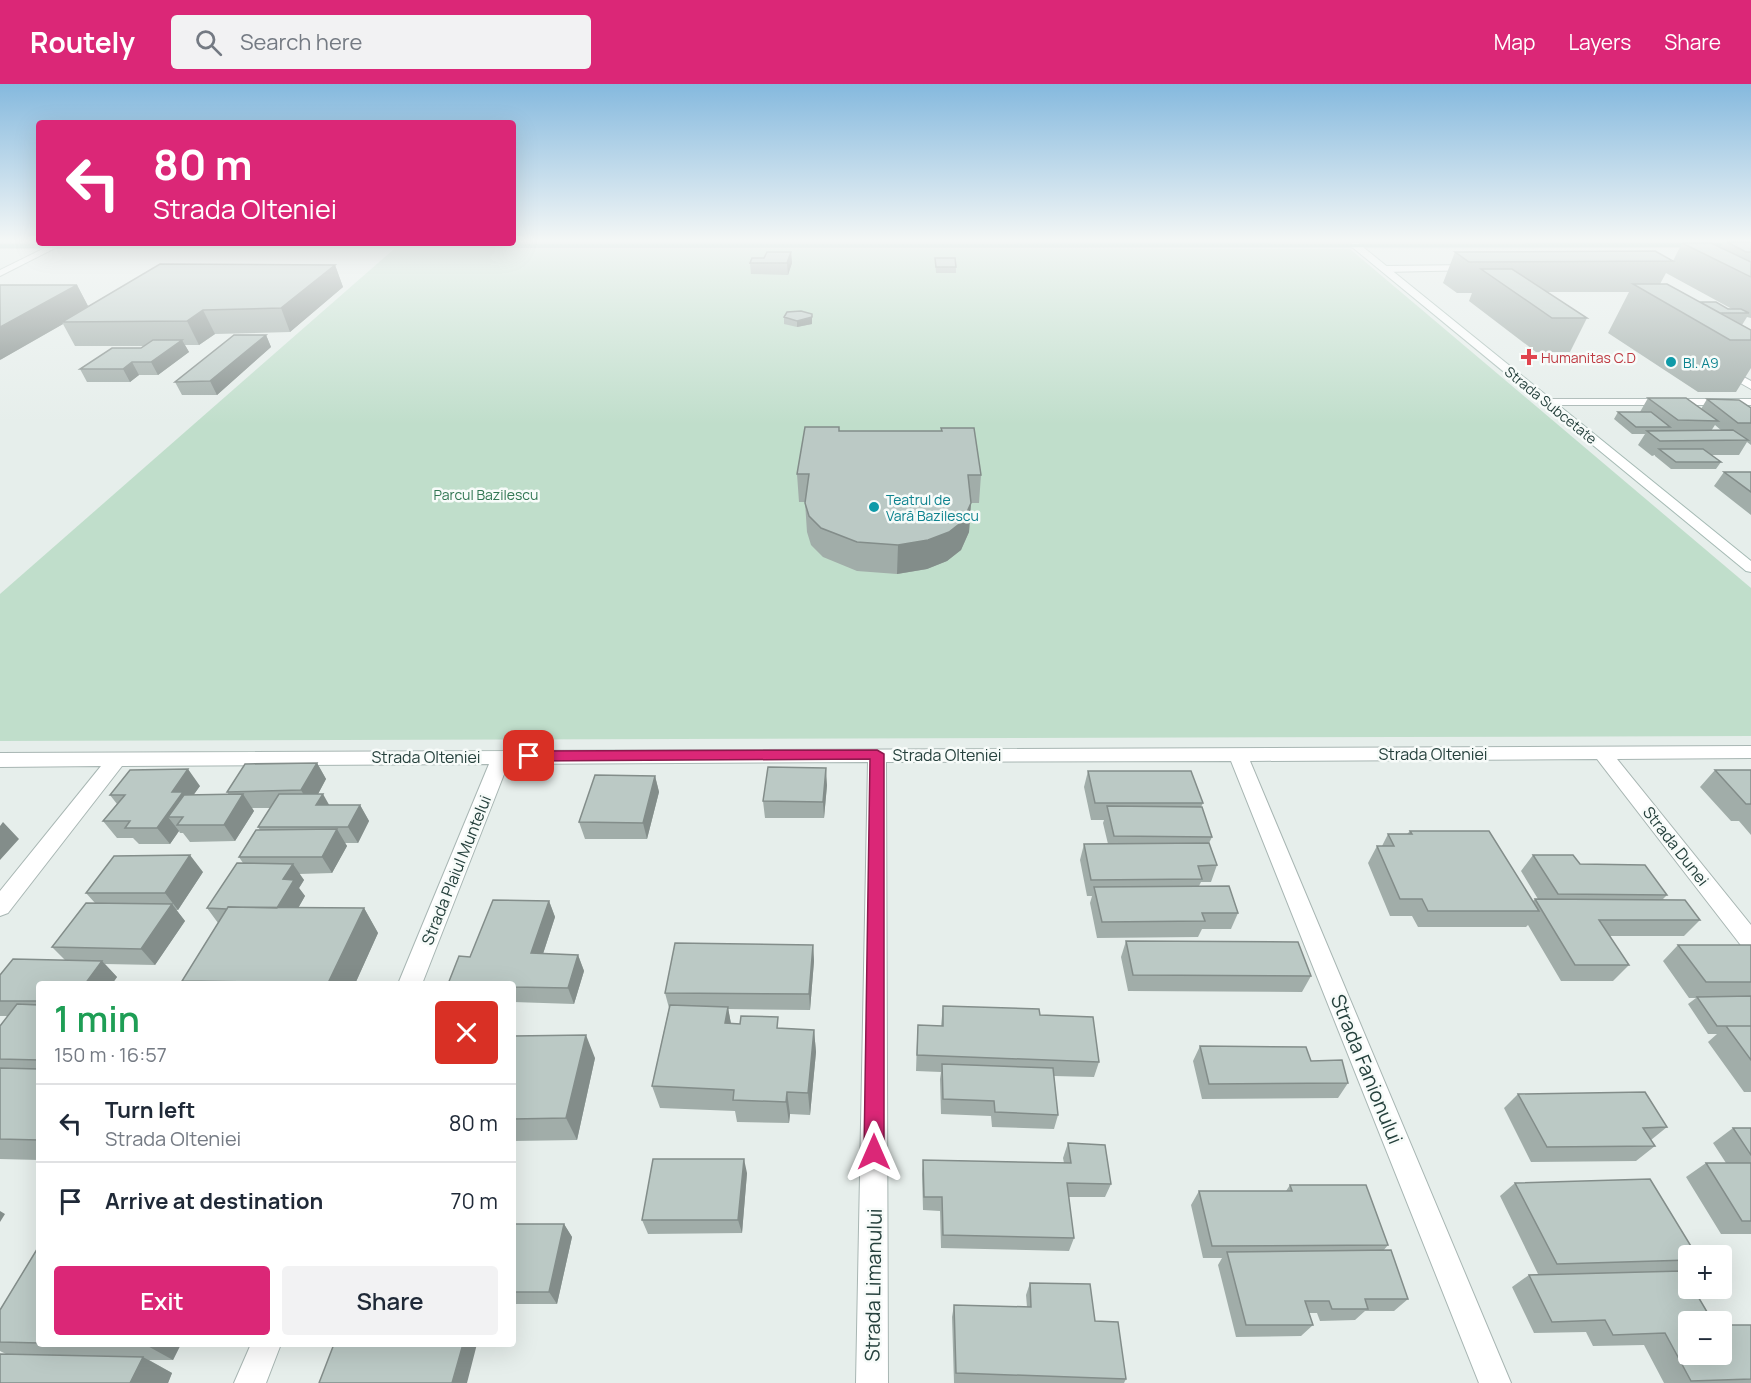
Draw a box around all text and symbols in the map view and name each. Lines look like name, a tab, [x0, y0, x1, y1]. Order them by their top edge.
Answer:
search box	[171, 15, 591, 69]
text: Routely	[30, 23, 135, 61]
icon: search	[192, 26, 225, 59]
text: Search here	[240, 27, 362, 57]
text: Map	[1494, 28, 1535, 56]
text: Layers	[1568, 28, 1631, 56]
text: Share	[1664, 28, 1721, 56]
text: 80 m	[153, 135, 253, 193]
icon: left	[54, 144, 132, 222]
text: Strada Olteniei	[153, 190, 337, 227]
place label: Humanitas C.D	[1541, 348, 1636, 367]
marker: Humanitas C.D	[1522, 350, 1536, 364]
place label: Bl. A9	[1683, 353, 1719, 372]
marker: Bl. A9	[1664, 355, 1678, 369]
street label: Strada Subcetate	[1501, 362, 1601, 448]
park label: Parcul Bazilescu	[434, 485, 538, 504]
place label: Teatrul de Vară Bazilescu	[886, 490, 979, 525]
marker: Teatrul de Vară Bazilescu	[867, 500, 881, 514]
pin	[503, 730, 554, 781]
icon: arrive	[512, 739, 545, 772]
street label: Strada Olteniei	[1378, 743, 1488, 765]
street label: Strada Olteniei	[892, 744, 1002, 766]
street label: Strada Olteniei	[371, 746, 481, 768]
street label: Strada Plaiul Muntelui	[416, 792, 496, 948]
street label: Strada Dunei	[1638, 802, 1714, 890]
street label: Strada Fanionului	[1325, 990, 1409, 1148]
text: 1 min	[54, 994, 140, 1043]
button: close	[435, 1001, 498, 1064]
text: 150 m · 16:57	[54, 1041, 167, 1068]
text: Turn left	[105, 1095, 195, 1125]
icon: left	[54, 1107, 87, 1140]
text: 80 m	[449, 1108, 498, 1138]
position arrow	[842, 1120, 906, 1184]
text: Strada Olteniei	[105, 1125, 241, 1152]
icon: arrive	[54, 1185, 87, 1218]
text: Arrive at destination	[105, 1186, 323, 1216]
text: 70 m	[450, 1186, 498, 1216]
street label: Strada Limanului	[858, 1208, 888, 1362]
map controls	[1678, 1245, 1732, 1365]
button: +	[1678, 1245, 1732, 1299]
button: Exit	[54, 1266, 270, 1335]
button: Share	[282, 1266, 498, 1335]
button: −	[1678, 1311, 1732, 1365]

